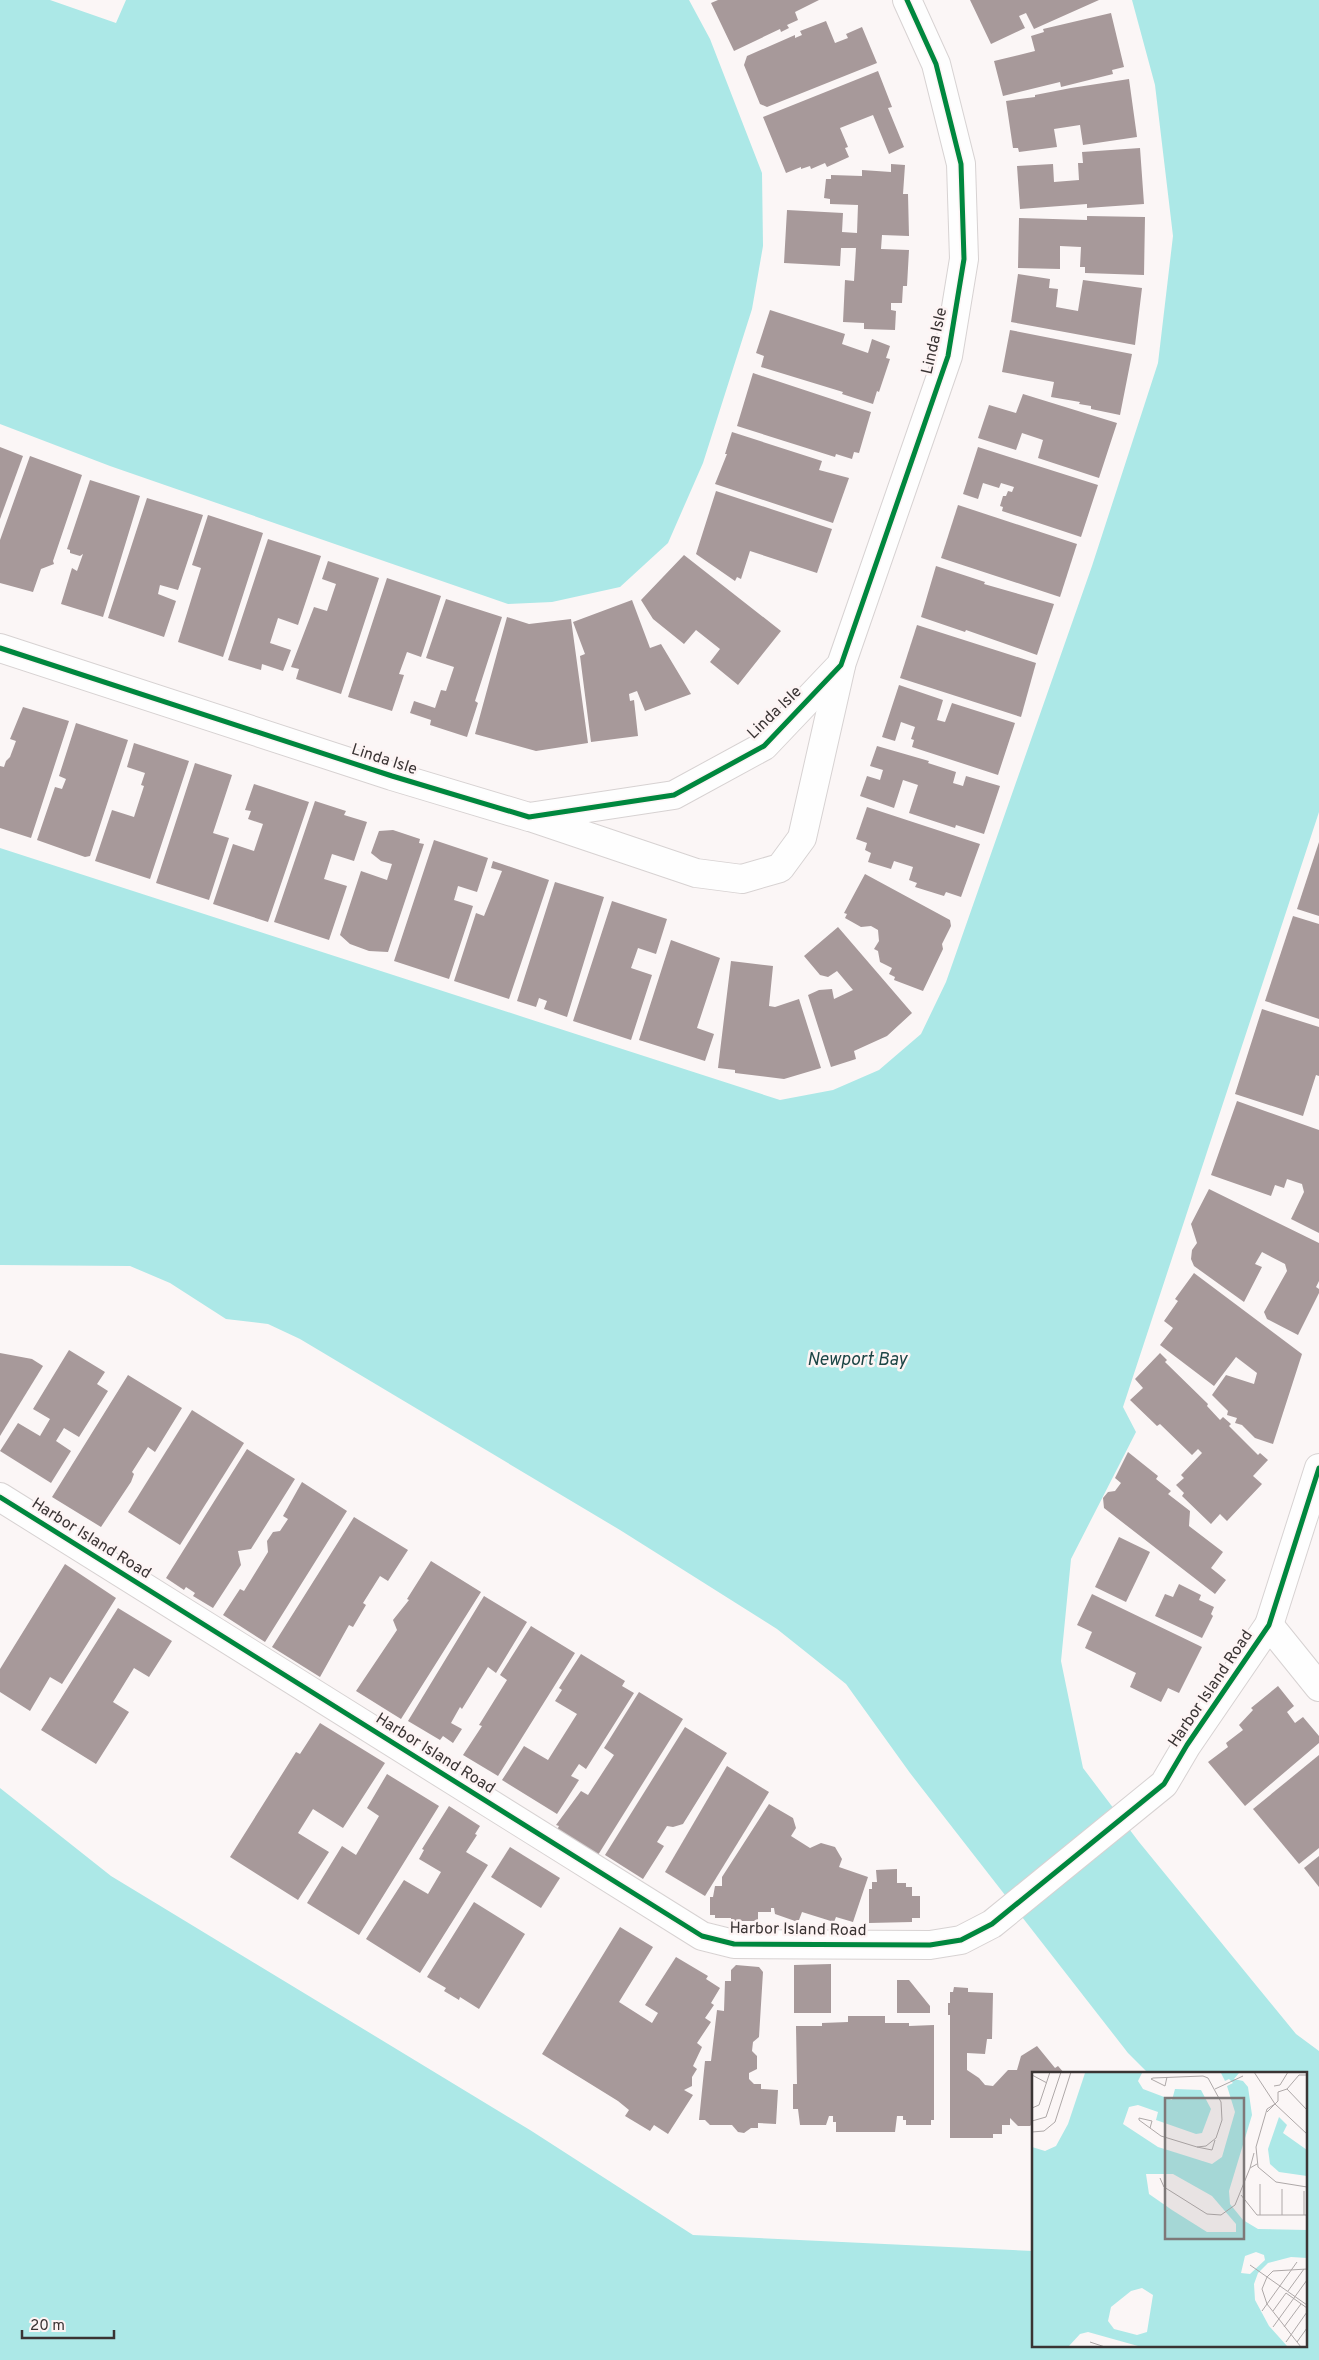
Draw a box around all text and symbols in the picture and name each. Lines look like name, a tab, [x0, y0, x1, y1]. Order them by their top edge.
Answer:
street label: Linda Isle	[918, 306, 952, 376]
street label: Linda Isle	[744, 682, 806, 744]
street label: Linda Isle	[349, 740, 419, 780]
water label: Newport Bay	[807, 1349, 909, 1372]
street label: Harbor Island Road	[28, 1494, 154, 1584]
street label: Harbor Island Road	[1164, 1627, 1258, 1751]
street label: Harbor Island Road	[372, 1709, 498, 1799]
street label: Harbor Island Road	[729, 1919, 867, 1941]
inset map	[1032, 2072, 1306, 2348]
scale bar	[22, 2308, 115, 2340]
text: 20 m	[30, 2317, 65, 2336]

